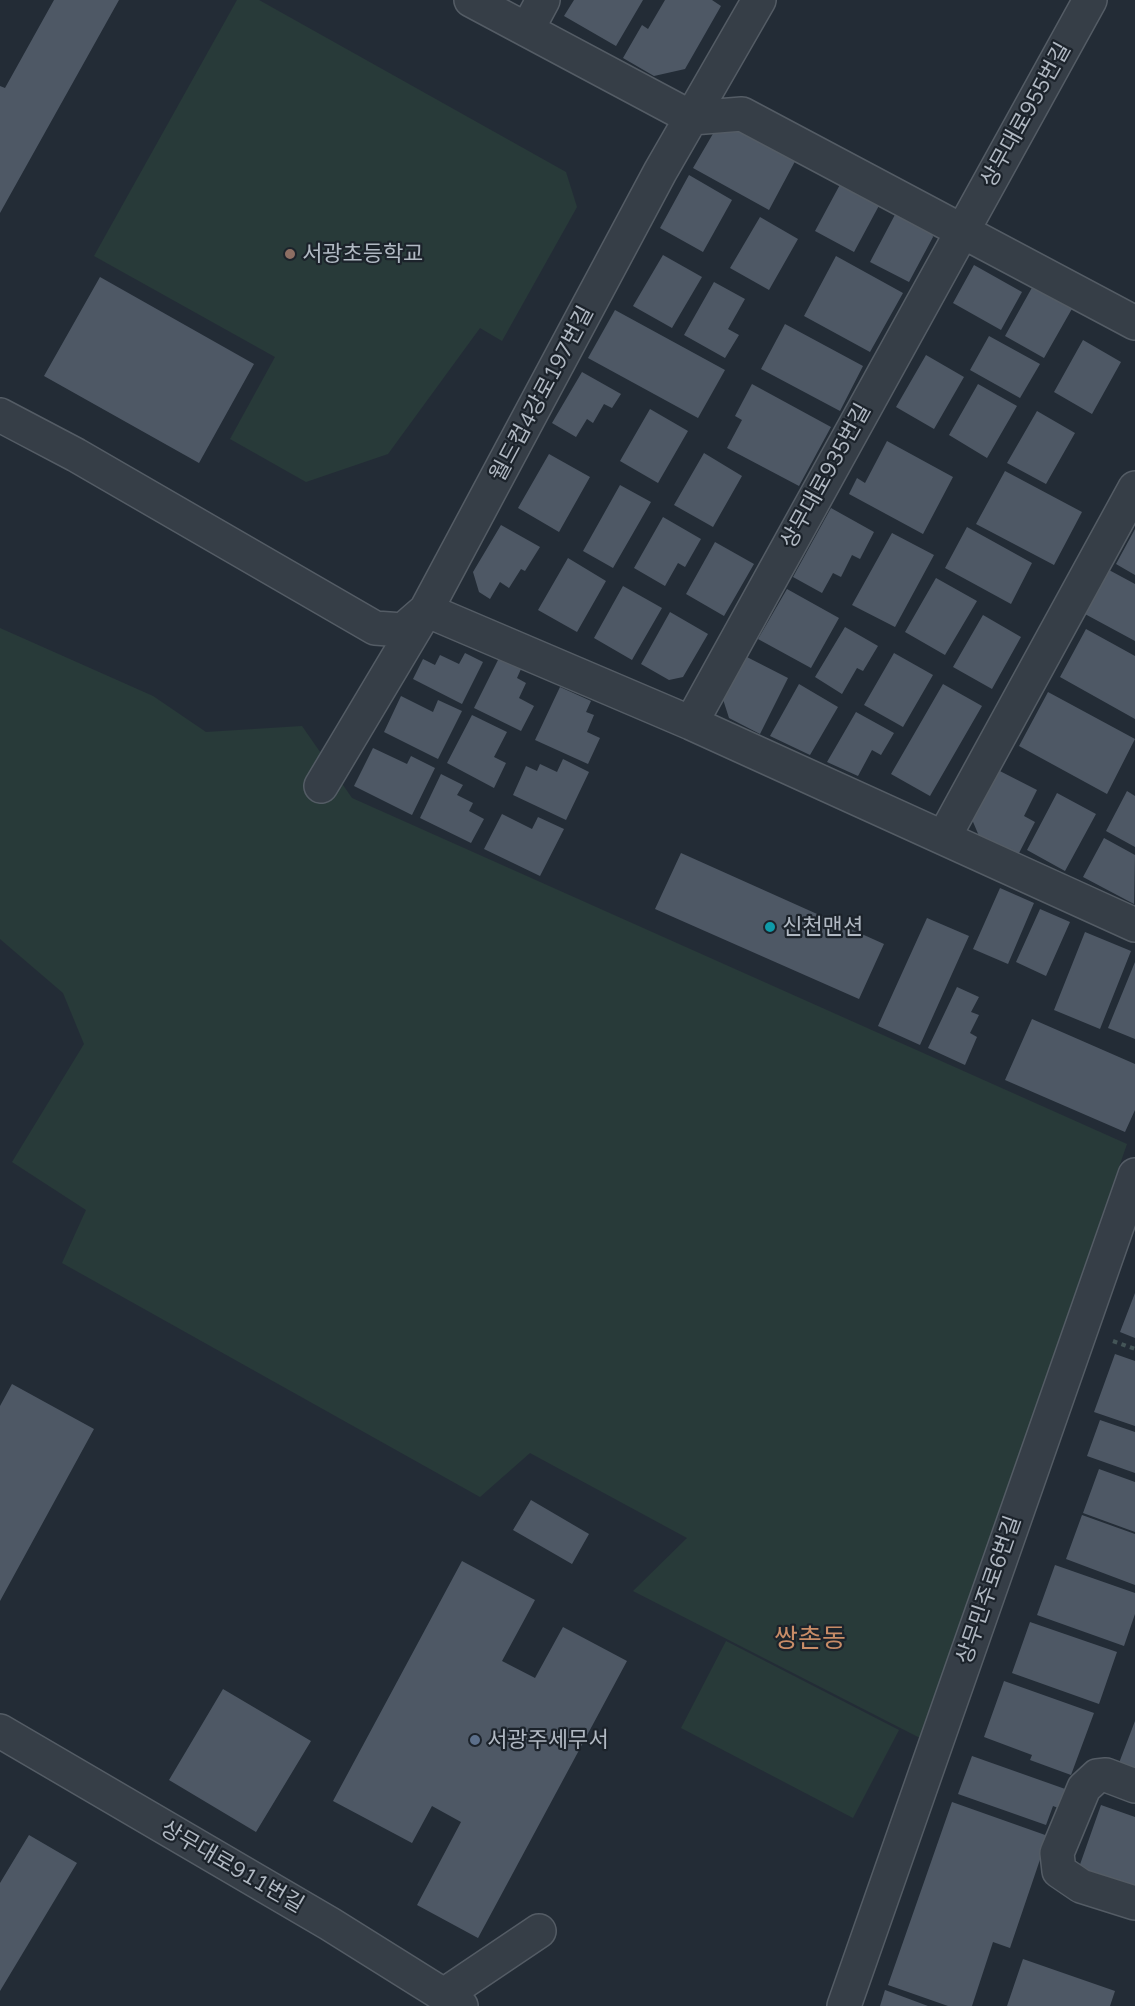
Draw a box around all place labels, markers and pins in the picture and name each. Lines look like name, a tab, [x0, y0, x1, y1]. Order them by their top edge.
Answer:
place label: 서광초등학교	[302, 241, 423, 267]
marker: 서광초등학교	[283, 247, 297, 261]
place label: 신천맨션	[782, 914, 863, 940]
marker: 신천맨션	[763, 920, 777, 934]
place label: 서광주세무서	[487, 1727, 608, 1753]
marker: 서광주세무서	[468, 1733, 482, 1747]

